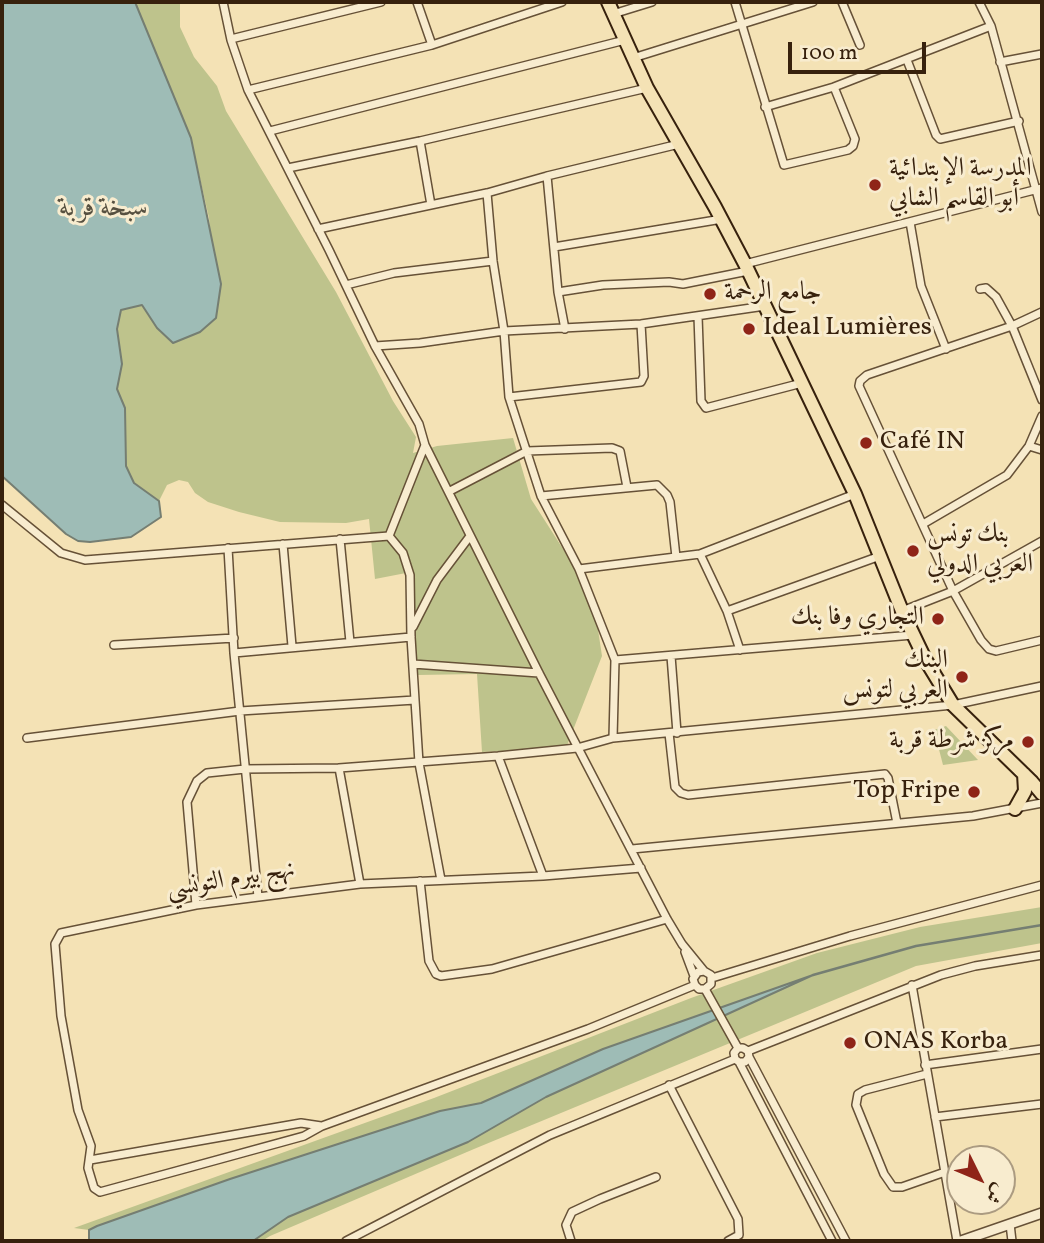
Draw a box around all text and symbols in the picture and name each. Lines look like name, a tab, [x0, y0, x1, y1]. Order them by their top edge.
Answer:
scale bar	[792, 28, 930, 72]
text: 100 m	[801, 39, 858, 68]
place label: المدرسة الإبتدائية أبو القاسم الشابي	[889, 154, 1032, 216]
marker: المدرسة الإبتدائية أبو القاسم الشابي	[867, 177, 883, 193]
water label: سبخة قربة	[59, 193, 149, 227]
place label: جامع الرحمة	[724, 278, 822, 310]
marker: جامع الرحمة	[702, 286, 718, 302]
place label: Ideal Lumières	[763, 313, 932, 345]
marker: Ideal Lumières	[741, 321, 757, 337]
place label: Café IN	[880, 427, 965, 459]
marker: Café IN	[858, 435, 874, 451]
place label: بنك تونس العربي الدولي	[927, 520, 1033, 582]
marker: بنك تونس العربي الدولي	[905, 543, 921, 559]
place label: التجاري وفا بنك	[791, 603, 924, 635]
marker: التجاري وفا بنك	[930, 611, 946, 627]
place label: البنك العربي لتونس	[842, 646, 948, 708]
marker: البنك العربي لتونس	[954, 669, 970, 685]
place label: مركز شرطة قربة	[889, 726, 1014, 758]
marker: مركز شرطة قربة	[1020, 734, 1036, 750]
place label: Top Fripe	[853, 776, 960, 808]
marker: Top Fripe	[966, 784, 982, 800]
street label: نهج بيرم التونسي	[165, 855, 297, 907]
place label: ONAS Korba	[864, 1027, 1008, 1059]
marker: ONAS Korba	[842, 1035, 858, 1051]
north arrow	[946, 1145, 1016, 1215]
text: ش	[979, 1177, 1011, 1209]

